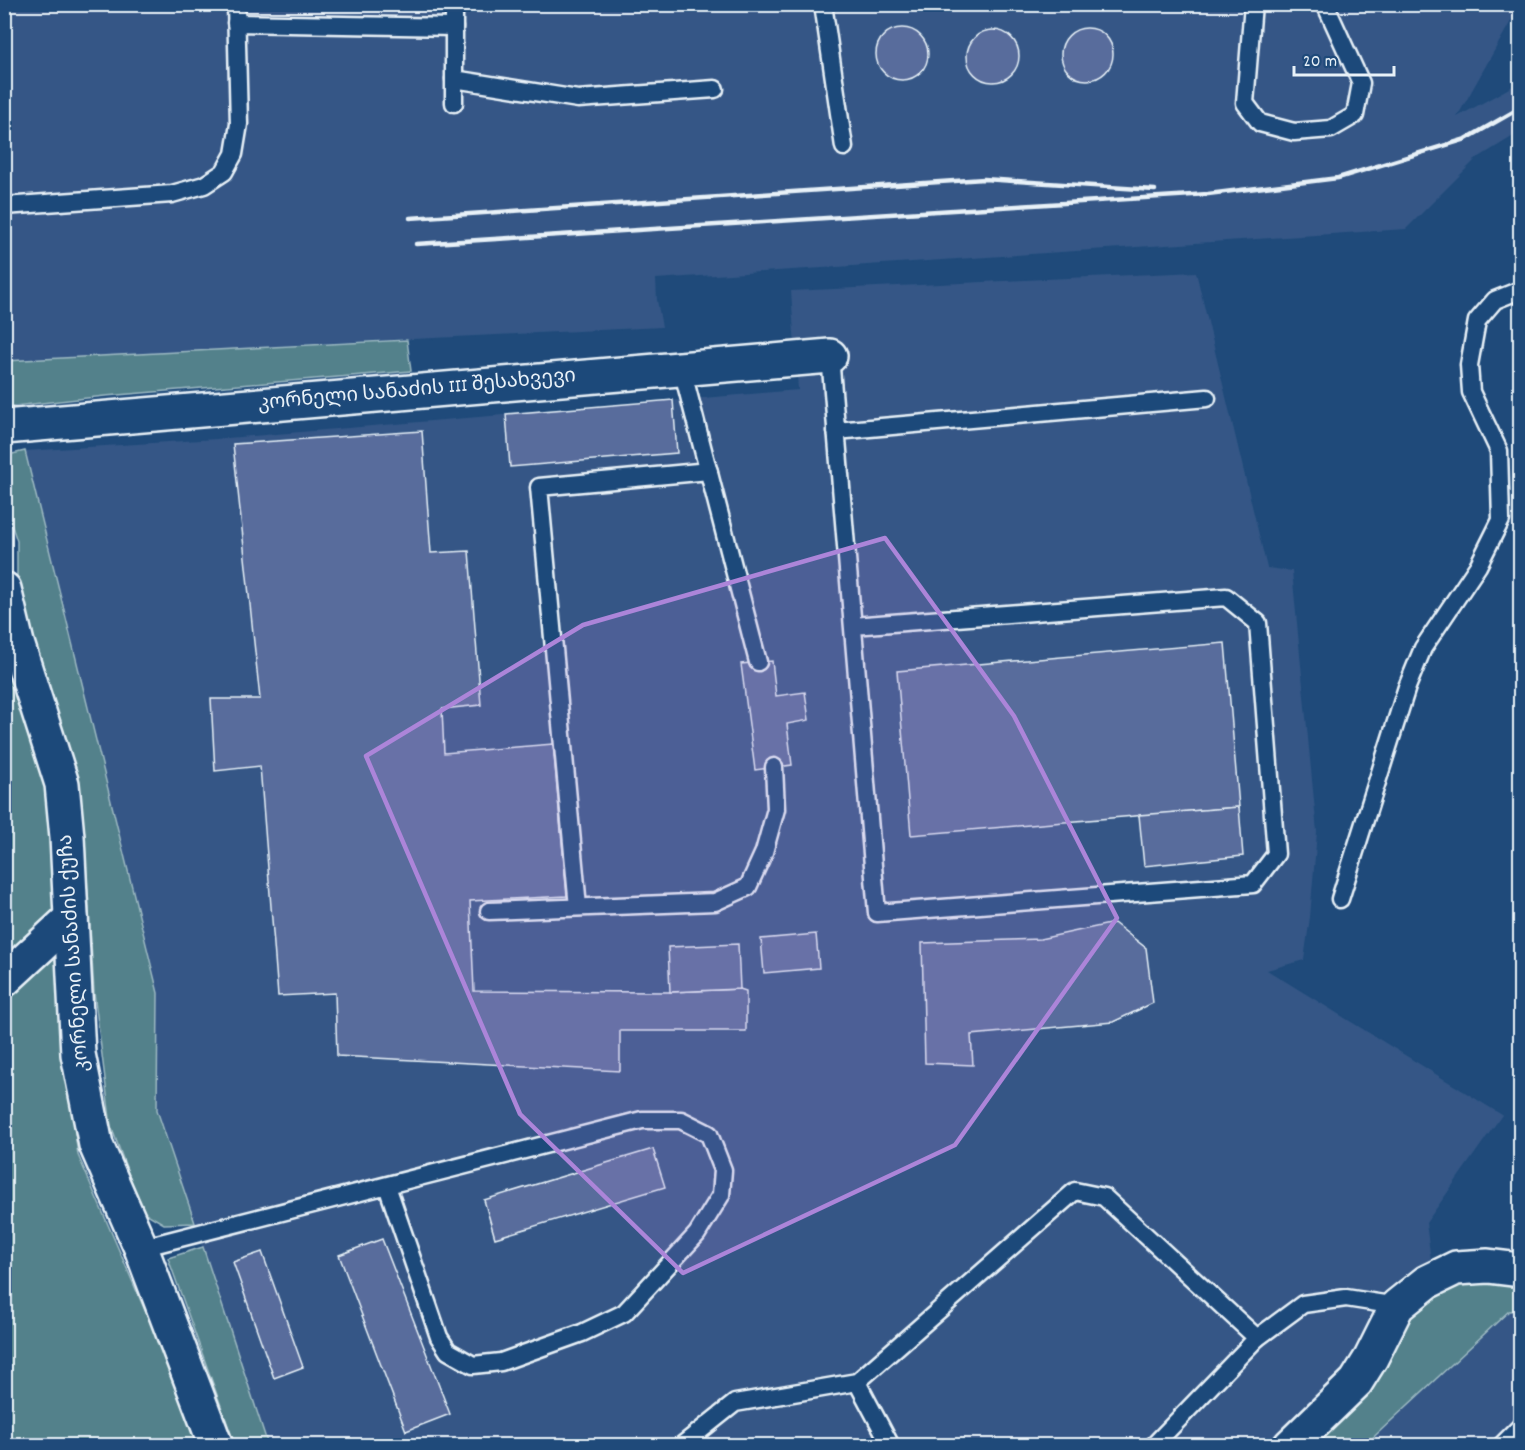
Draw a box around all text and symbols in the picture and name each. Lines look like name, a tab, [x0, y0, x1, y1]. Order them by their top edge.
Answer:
scale bar	[1294, 39, 1394, 77]
text: 20 m	[1303, 50, 1337, 75]
street label: კორნელი სანაძის III შესახვევი	[257, 363, 577, 419]
street label: კორნელი სანაძის ქუჩა	[53, 833, 97, 1073]

